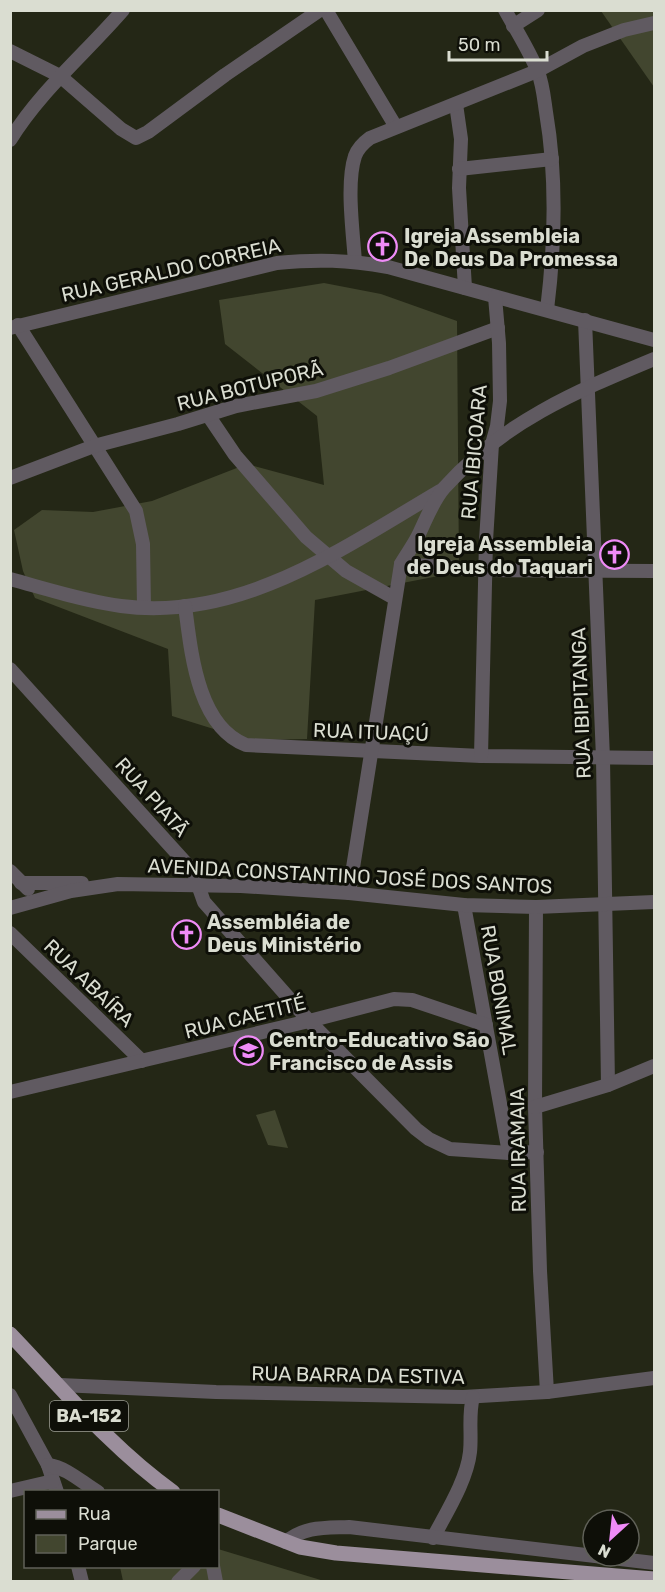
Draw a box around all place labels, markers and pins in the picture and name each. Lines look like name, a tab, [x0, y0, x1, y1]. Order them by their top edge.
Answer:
place label: Igreja Assembleia De Deus Da Promessa	[404, 224, 618, 271]
church icon: Igreja Assembleia De Deus Da Promessa	[367, 231, 399, 263]
place label: Igreja Assembleia de Deus do Taquari	[407, 532, 593, 579]
church icon: Igreja Assembleia de Deus do Taquari	[598, 539, 630, 571]
place label: Assembléia de Deus Ministério	[207, 910, 361, 957]
church icon: Assembléia de Deus Ministério	[170, 918, 202, 950]
place label: Centro-Educativo São Francisco de Assis	[269, 1028, 490, 1075]
school or university icon: Centro-Educativo São Francisco de Assis	[232, 1035, 264, 1067]

